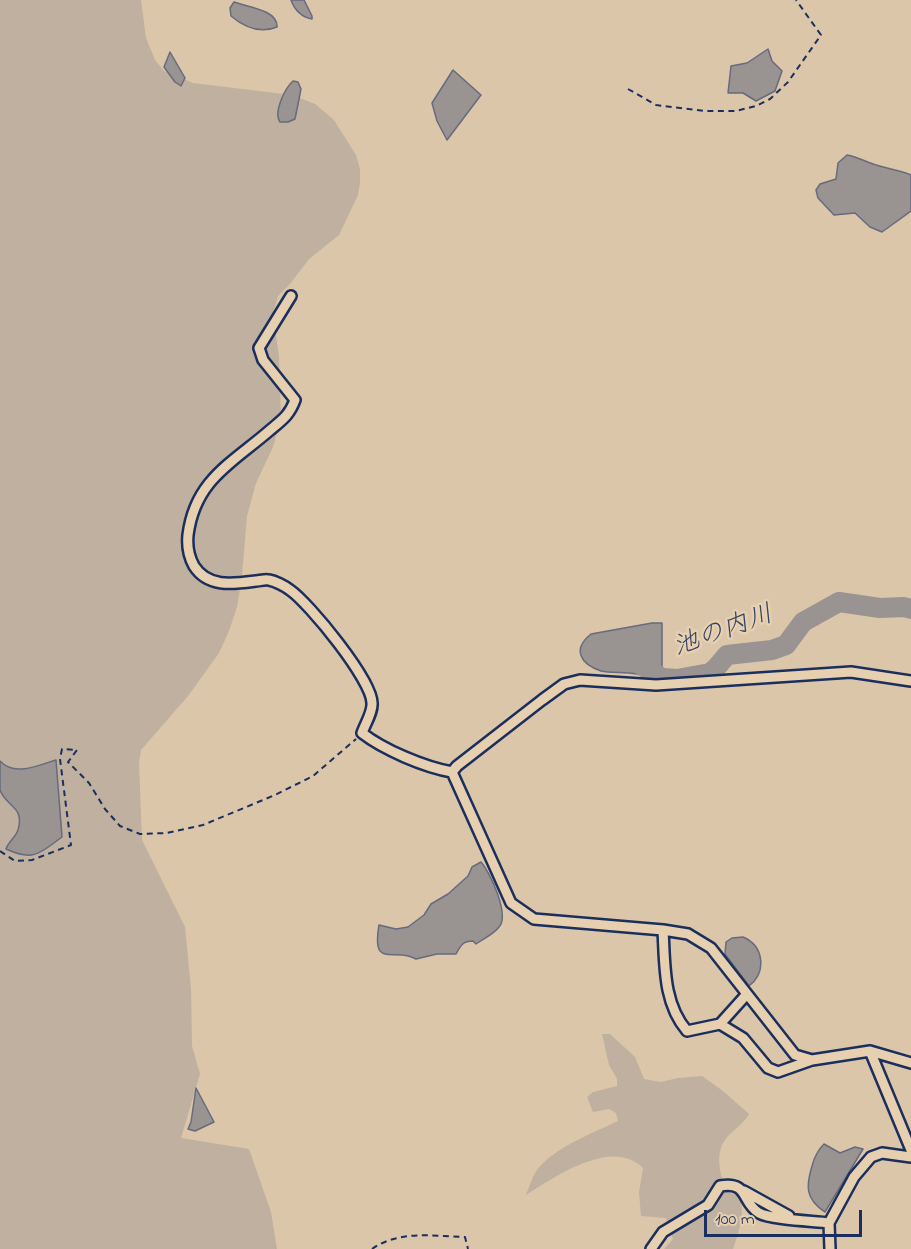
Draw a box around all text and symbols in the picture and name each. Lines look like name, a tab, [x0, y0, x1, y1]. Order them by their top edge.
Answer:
water label: 池の内川	[670, 601, 778, 665]
scale bar	[707, 1198, 864, 1236]
text: 100 m	[715, 1207, 755, 1233]

